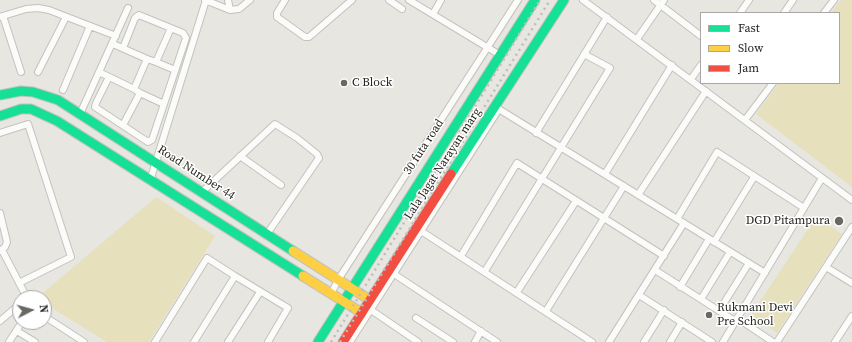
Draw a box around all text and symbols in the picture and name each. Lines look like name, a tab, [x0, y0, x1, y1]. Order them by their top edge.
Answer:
legend	[700, 12, 840, 84]
text: Fast	[738, 20, 760, 36]
text: Slow	[738, 40, 763, 56]
text: Jam	[738, 60, 759, 76]
place label: C Block	[352, 76, 392, 90]
marker: C Block	[339, 78, 349, 88]
street label: Lala Jagat Narayan marg	[401, 105, 485, 223]
street label: 30 futa road	[401, 117, 447, 177]
street label: Road Number 44	[155, 143, 237, 203]
place label: DGD Pitampura	[746, 214, 830, 228]
marker: DGD Pitampura	[833, 215, 845, 227]
north arrow	[12, 290, 52, 330]
place label: Rukmani Devi Pre School	[717, 301, 793, 329]
text: N	[36, 304, 51, 314]
marker: Rukmani Devi Pre School	[704, 310, 714, 320]

